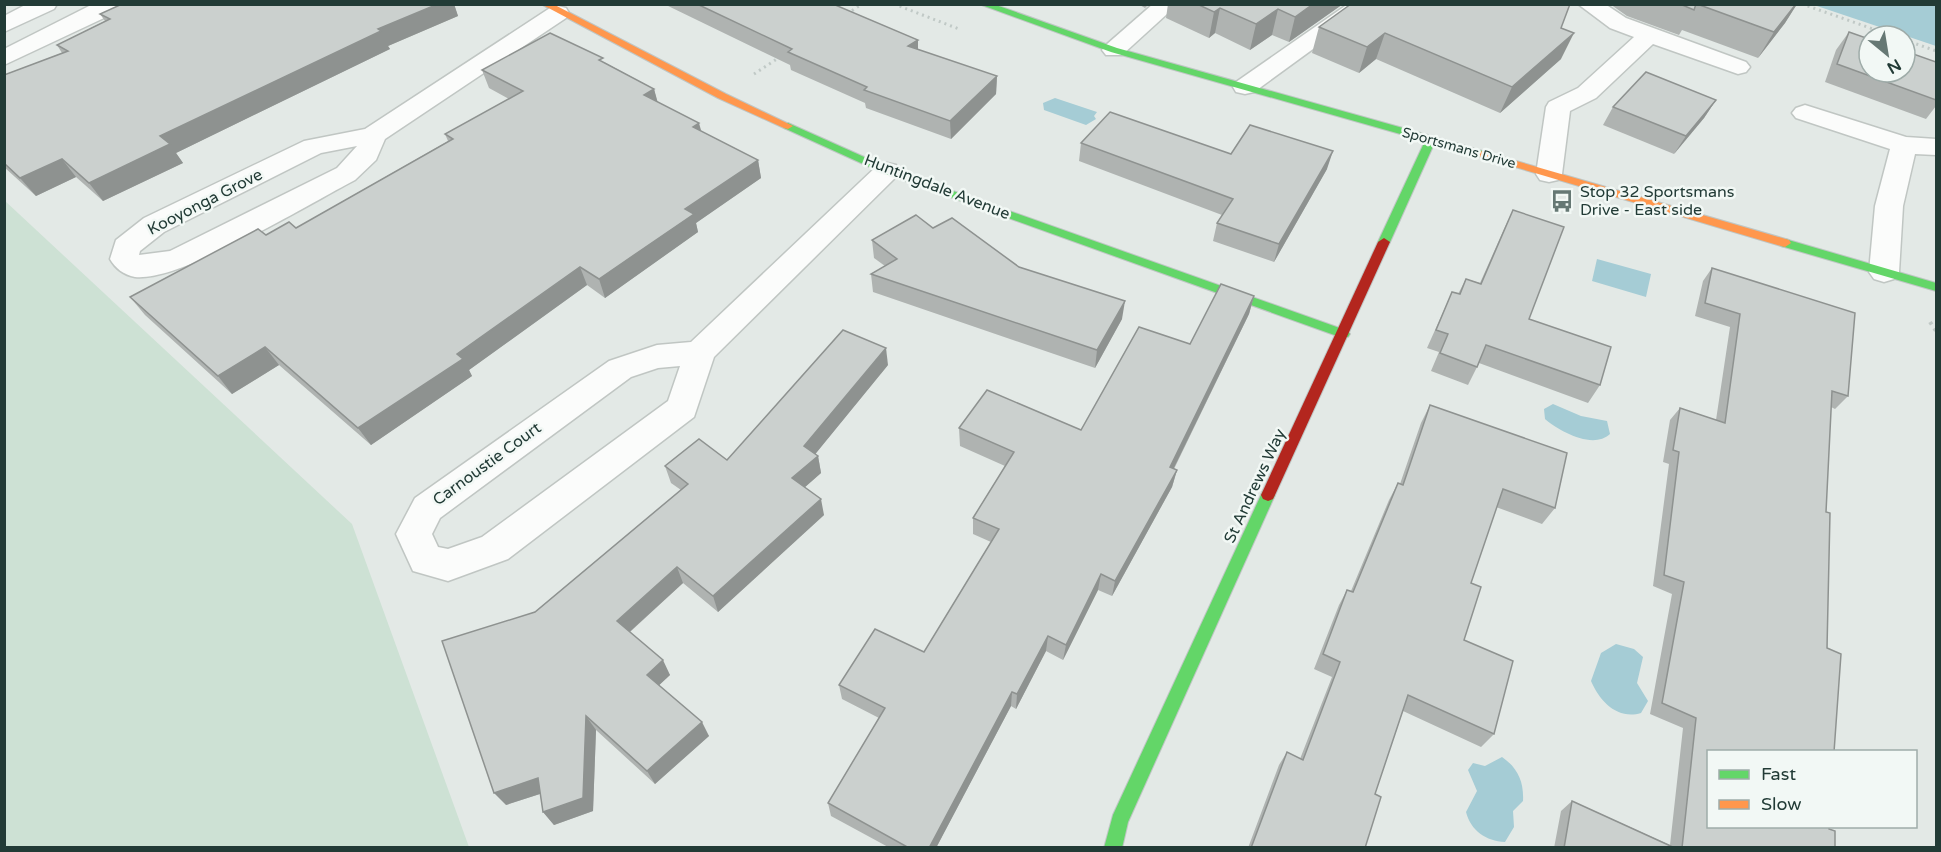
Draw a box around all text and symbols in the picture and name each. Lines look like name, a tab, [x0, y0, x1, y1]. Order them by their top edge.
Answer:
north arrow	[1857, 24, 1917, 84]
text: N	[1883, 54, 1905, 78]
street label: Sportsmans Drive	[1400, 124, 1518, 172]
street label: Huntingdale Avenue	[861, 150, 1013, 224]
street label: Kooyonga Grove	[144, 164, 266, 240]
place label: Stop 32 Sportsmans Drive - East side	[1580, 182, 1734, 220]
bus stop icon: Stop 32 Sportsmans Drive - East side	[1549, 188, 1575, 214]
street label: Carnoustie Court	[429, 418, 545, 510]
street label: St Andrews Way	[1220, 425, 1290, 546]
legend	[1707, 750, 1917, 828]
text: Fast	[1761, 763, 1796, 785]
text: Slow	[1761, 793, 1802, 815]

